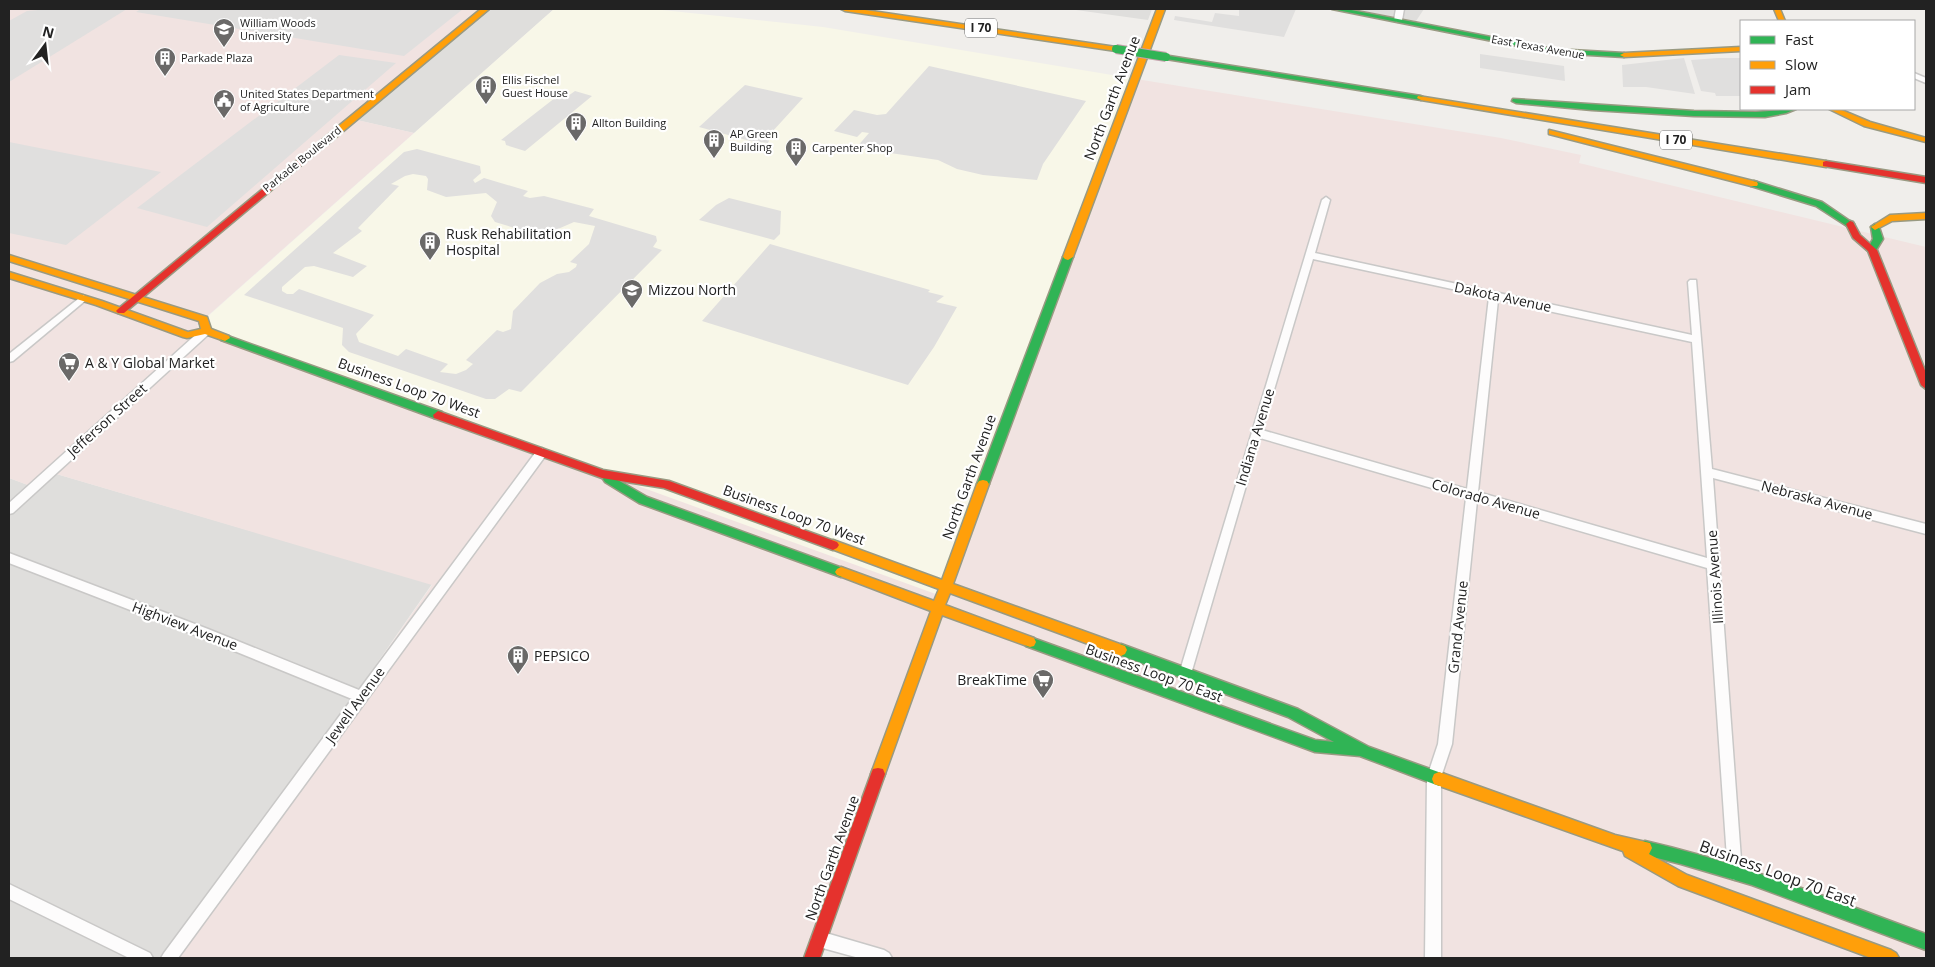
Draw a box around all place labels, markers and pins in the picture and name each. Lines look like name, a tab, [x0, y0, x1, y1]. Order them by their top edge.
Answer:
place label: William Woods University	[240, 15, 316, 43]
school or university icon: William Woods University	[212, 17, 236, 48]
building icon: Parkade Plaza	[153, 46, 177, 77]
place label: Parkade Plaza	[181, 50, 253, 65]
place label: Ellis Fischel Guest House	[502, 72, 568, 100]
building icon: Ellis Fischel Guest House	[474, 74, 498, 105]
place label: United States Department of Agriculture	[240, 86, 374, 114]
public building icon: United States Department of Agriculture	[212, 88, 236, 119]
building icon: Allton Building	[564, 111, 588, 142]
place label: Allton Building	[592, 115, 666, 130]
place label: AP Green Building	[730, 126, 778, 154]
building icon: AP Green Building	[702, 128, 726, 159]
building icon: Carpenter Shop	[784, 136, 808, 167]
place label: Carpenter Shop	[812, 140, 893, 155]
place label: Rusk Rehabilitation Hospital	[446, 224, 571, 259]
building icon: Rusk Rehabilitation Hospital	[418, 230, 442, 261]
school or university icon: Mizzou North	[620, 278, 644, 309]
place label: Mizzou North	[648, 280, 736, 299]
supermarket icon: A & Y Global Market	[57, 351, 81, 382]
place label: A & Y Global Market	[85, 353, 215, 372]
building icon: PEPSICO	[506, 644, 530, 675]
place label: PEPSICO	[534, 646, 590, 665]
supermarket icon: BreakTime	[1031, 668, 1055, 699]
place label: BreakTime	[957, 670, 1027, 689]

